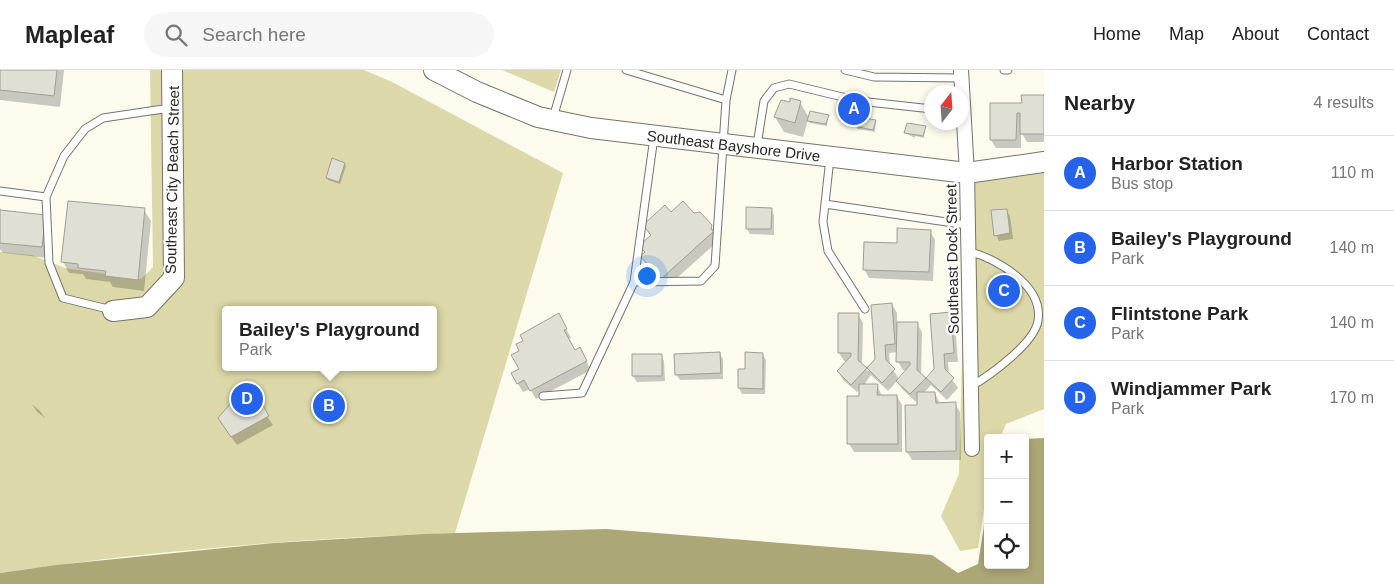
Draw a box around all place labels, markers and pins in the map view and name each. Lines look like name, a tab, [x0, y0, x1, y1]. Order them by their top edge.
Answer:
pin: A	[838, 90, 870, 128]
pin: C	[988, 272, 1020, 310]
pin: D	[231, 380, 263, 418]
pin: B	[313, 387, 345, 425]

